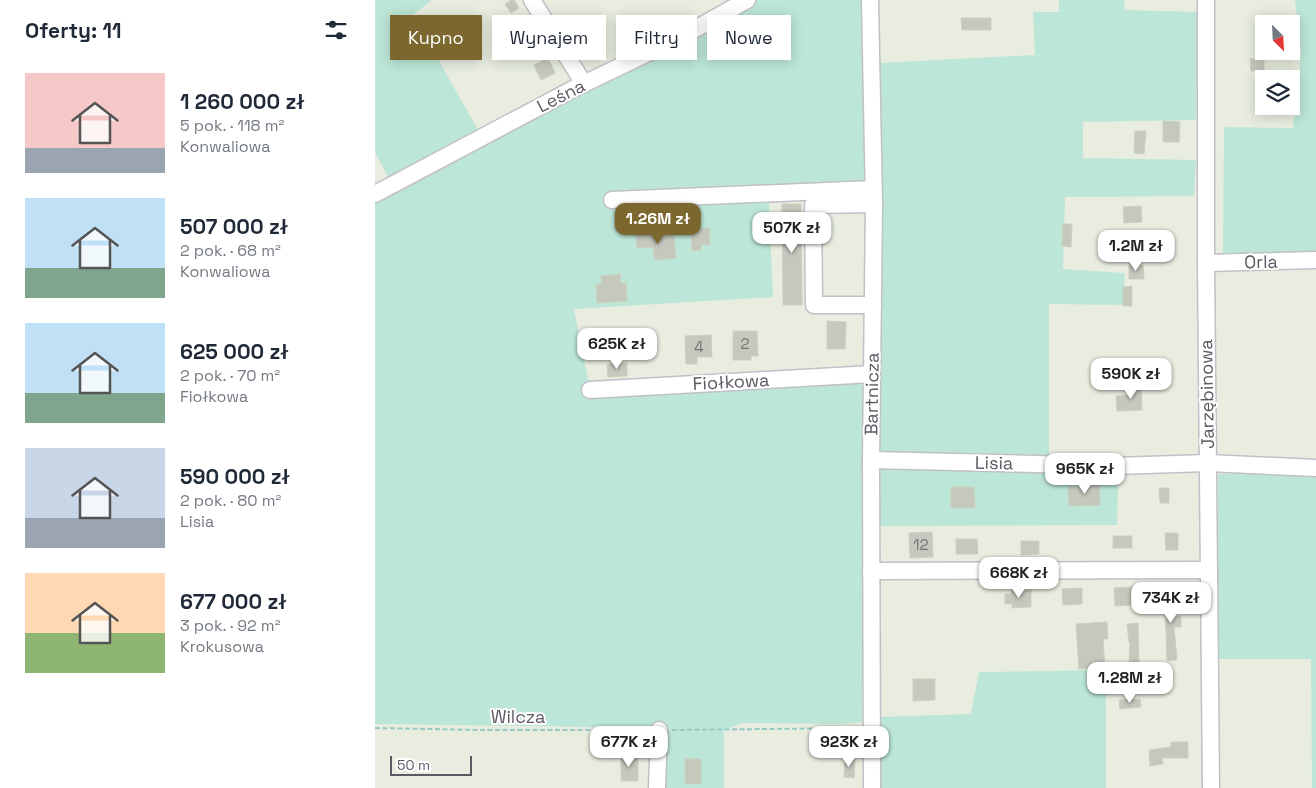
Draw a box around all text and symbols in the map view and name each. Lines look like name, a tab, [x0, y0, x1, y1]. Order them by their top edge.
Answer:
chip: Kupno	[390, 15, 482, 60]
chip: Wynajem	[492, 15, 606, 60]
chip: Filtry	[616, 15, 697, 60]
chip: Nowe	[707, 15, 791, 60]
north arrow	[1255, 15, 1300, 60]
map controls	[1255, 15, 1300, 115]
icon: filters	[322, 16, 350, 44]
text: Oferty: 11	[25, 17, 122, 44]
button: layers	[1255, 70, 1300, 115]
street label: Leśna	[533, 74, 589, 117]
text: 1 260 000 zł	[180, 88, 305, 115]
icon: home	[65, 93, 125, 153]
text: 5 pok. · 118 m²	[180, 115, 284, 136]
text: Konwaliowa	[180, 136, 270, 157]
pin: 1.26M zł	[606, 202, 710, 245]
text: 1.26M zł	[626, 208, 690, 229]
pin: 507K zł	[746, 212, 838, 254]
text: 507 000 zł	[180, 213, 288, 240]
text: 507K zł	[763, 217, 821, 238]
icon: home	[65, 218, 125, 278]
pin: 1.2M zł	[1090, 230, 1182, 272]
text: 1.2M zł	[1109, 235, 1163, 256]
text: 2 pok. · 68 m²	[180, 240, 281, 261]
street label: Orla	[1244, 250, 1278, 273]
text: Konwaliowa	[180, 261, 270, 282]
pin: 625K zł	[571, 328, 663, 370]
text: 625K zł	[588, 333, 646, 354]
house number: 2	[740, 334, 750, 353]
house number: 4	[694, 337, 704, 356]
text: 625 000 zł	[180, 338, 289, 365]
street label: Jarzębinowa	[1194, 339, 1219, 449]
icon: home	[65, 343, 125, 403]
street label: Bartnicza	[859, 352, 884, 436]
pin: 590K zł	[1085, 358, 1177, 400]
text: 590K zł	[1102, 363, 1160, 384]
text: 2 pok. · 70 m²	[180, 365, 280, 386]
street label: Fiołkowa	[692, 368, 770, 395]
text: Fiołkowa	[180, 386, 248, 407]
street label: Lisia	[975, 451, 1013, 474]
pin: 965K zł	[1039, 452, 1131, 495]
text: 965K zł	[1056, 458, 1114, 479]
text: 590 000 zł	[180, 463, 290, 490]
icon: home	[65, 468, 125, 528]
text: 2 pok. · 80 m²	[180, 490, 281, 511]
text: Lisia	[180, 511, 214, 532]
house number: 12	[913, 535, 929, 554]
pin: 668K zł	[973, 556, 1065, 599]
text: 668K zł	[990, 562, 1048, 583]
pin: 734K zł	[1125, 582, 1217, 624]
text: 734K zł	[1142, 587, 1200, 608]
text: 677 000 zł	[180, 588, 287, 615]
icon: home	[65, 593, 125, 653]
text: 3 pok. · 92 m²	[180, 615, 280, 636]
text: Krokusowa	[180, 636, 264, 657]
pin: 1.28M zł	[1078, 662, 1182, 704]
text: 1.28M zł	[1098, 667, 1162, 688]
street label: Wilcza	[491, 705, 545, 728]
pin: 677K zł	[583, 726, 675, 768]
pin: 923K zł	[803, 726, 895, 768]
text: 677K zł	[601, 731, 657, 752]
text: 923K zł	[820, 731, 878, 752]
scale bar	[390, 753, 473, 776]
text: 50 m	[397, 756, 430, 774]

